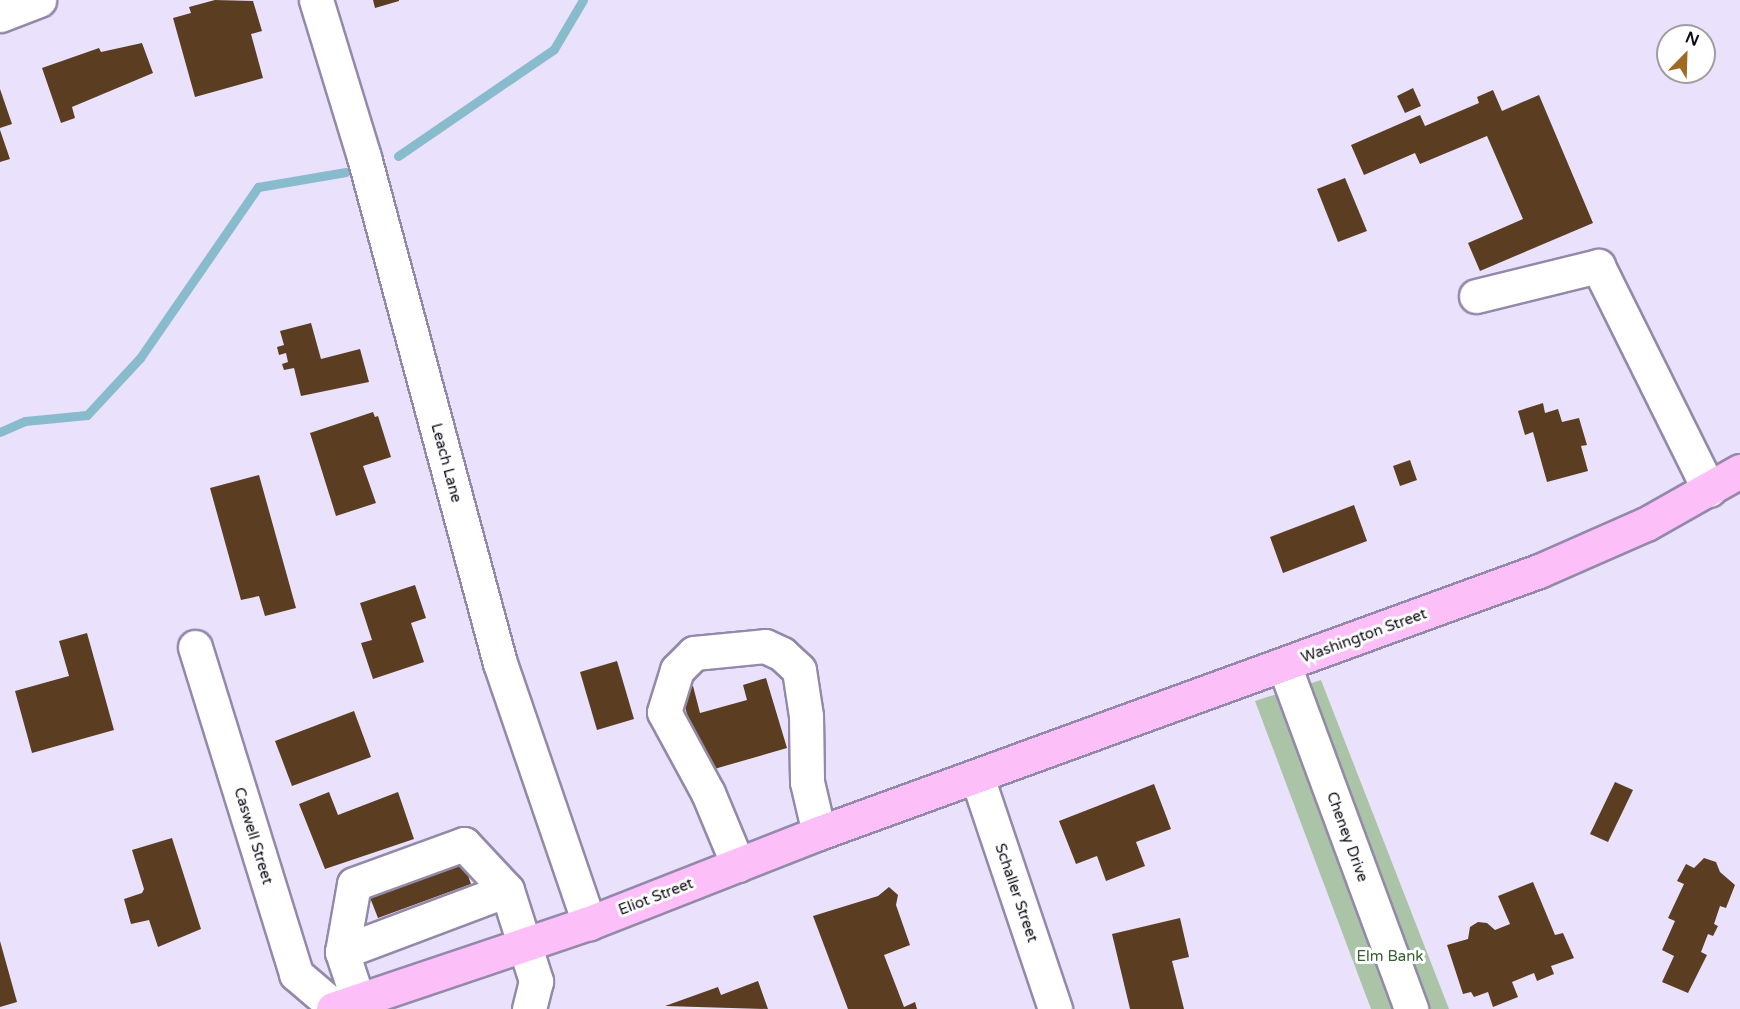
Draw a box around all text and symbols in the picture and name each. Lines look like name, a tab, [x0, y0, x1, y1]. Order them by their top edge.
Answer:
north arrow	[1656, 24, 1716, 84]
text: N	[1682, 28, 1702, 51]
street label: Leach Lane	[427, 421, 465, 505]
street label: Washington Street	[1299, 605, 1429, 667]
street label: Caswell Street	[230, 785, 276, 887]
street label: Cheney Drive	[1322, 790, 1372, 884]
street label: Schaller Street	[991, 841, 1041, 945]
street label: Eliot Street	[616, 875, 696, 919]
park label: Elm Bank	[1356, 948, 1424, 966]

